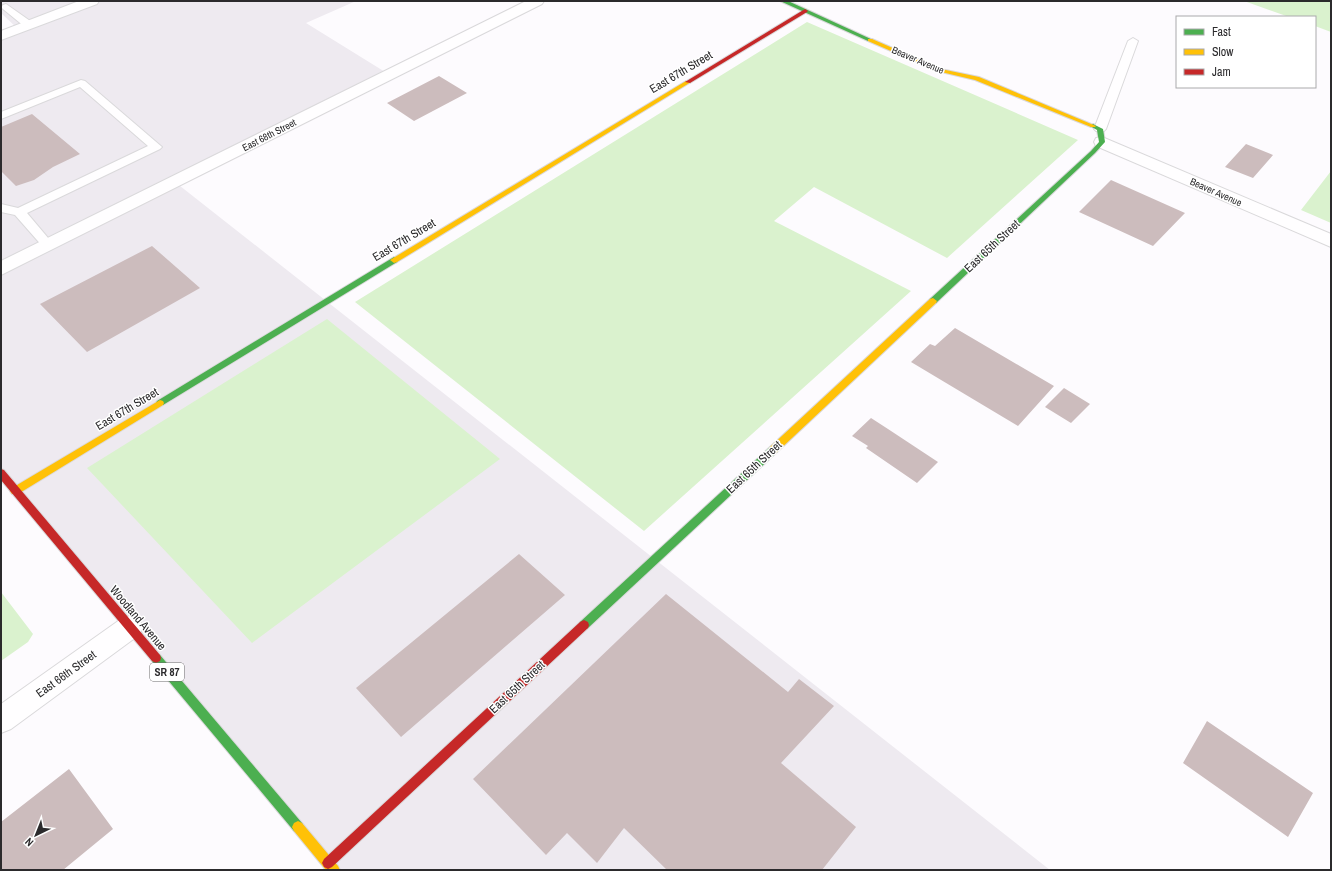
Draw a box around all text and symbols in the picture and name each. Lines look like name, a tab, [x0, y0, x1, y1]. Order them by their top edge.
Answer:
legend	[1176, 16, 1316, 88]
text: Fast	[1212, 24, 1231, 40]
street label: Beaver Avenue	[890, 43, 946, 77]
text: Slow	[1212, 44, 1234, 60]
street label: East 67th Street	[647, 47, 716, 97]
text: Jam	[1212, 64, 1231, 80]
street label: East 68th Street	[240, 116, 299, 154]
street label: Beaver Avenue	[1188, 175, 1244, 209]
street label: East 67th Street	[370, 215, 439, 265]
street label: East 65th Street	[961, 216, 1023, 276]
street label: East 67th Street	[93, 384, 162, 434]
street label: East 65th Street	[723, 437, 785, 497]
street label: Woodland Avenue	[106, 582, 170, 654]
street label: East 66th Street	[33, 647, 99, 701]
street label: East 65th Street	[486, 657, 548, 717]
road number: SR 87	[150, 663, 184, 681]
north arrow	[16, 815, 56, 855]
text: N	[22, 835, 36, 850]

